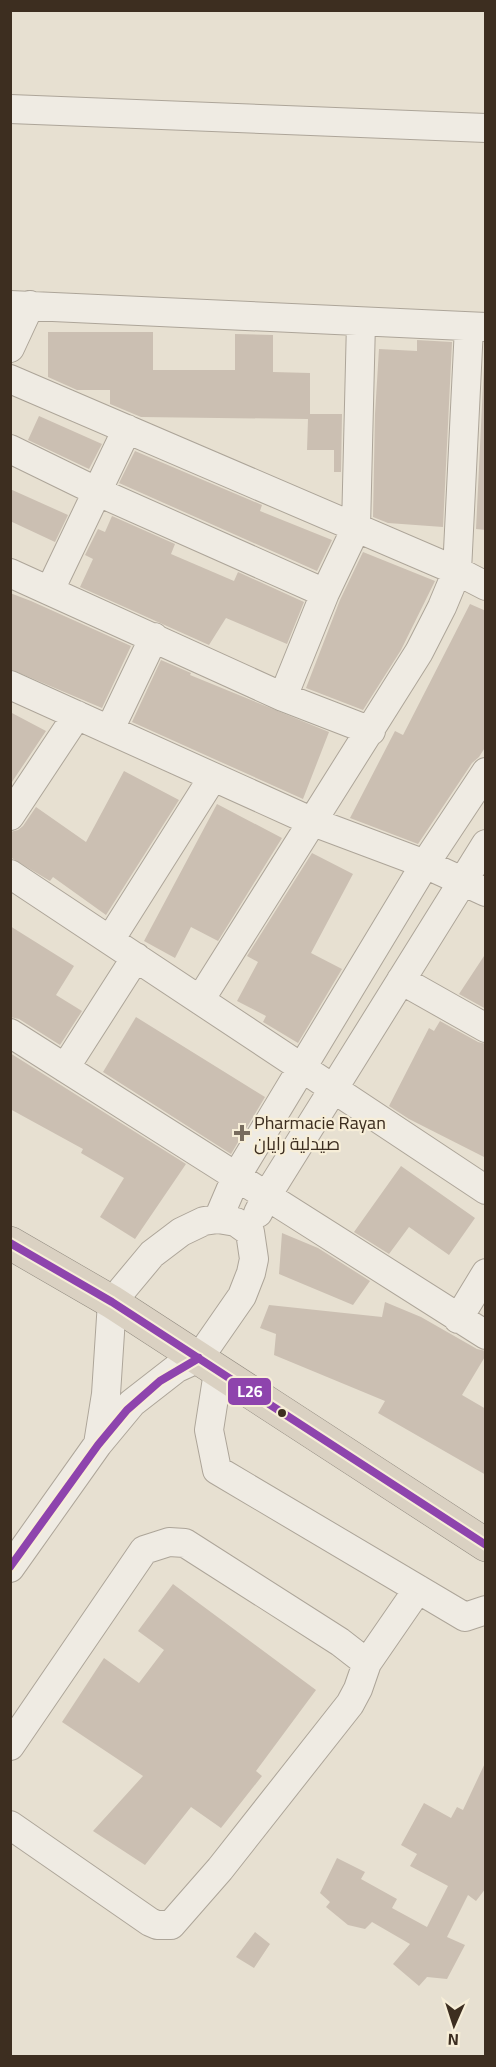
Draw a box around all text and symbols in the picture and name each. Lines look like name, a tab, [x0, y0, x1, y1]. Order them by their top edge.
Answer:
place label: Pharmacie Rayan صيدلية رايان	[254, 1106, 386, 1160]
marker: Pharmacie Rayan صيدلية رايان	[235, 1126, 249, 1140]
text: L26	[237, 1376, 263, 1406]
line badge: L26	[227, 1377, 272, 1406]
unlabelled marker	[276, 1407, 288, 1419]
north arrow	[424, 1995, 484, 2055]
text: N	[447, 2025, 459, 2055]

